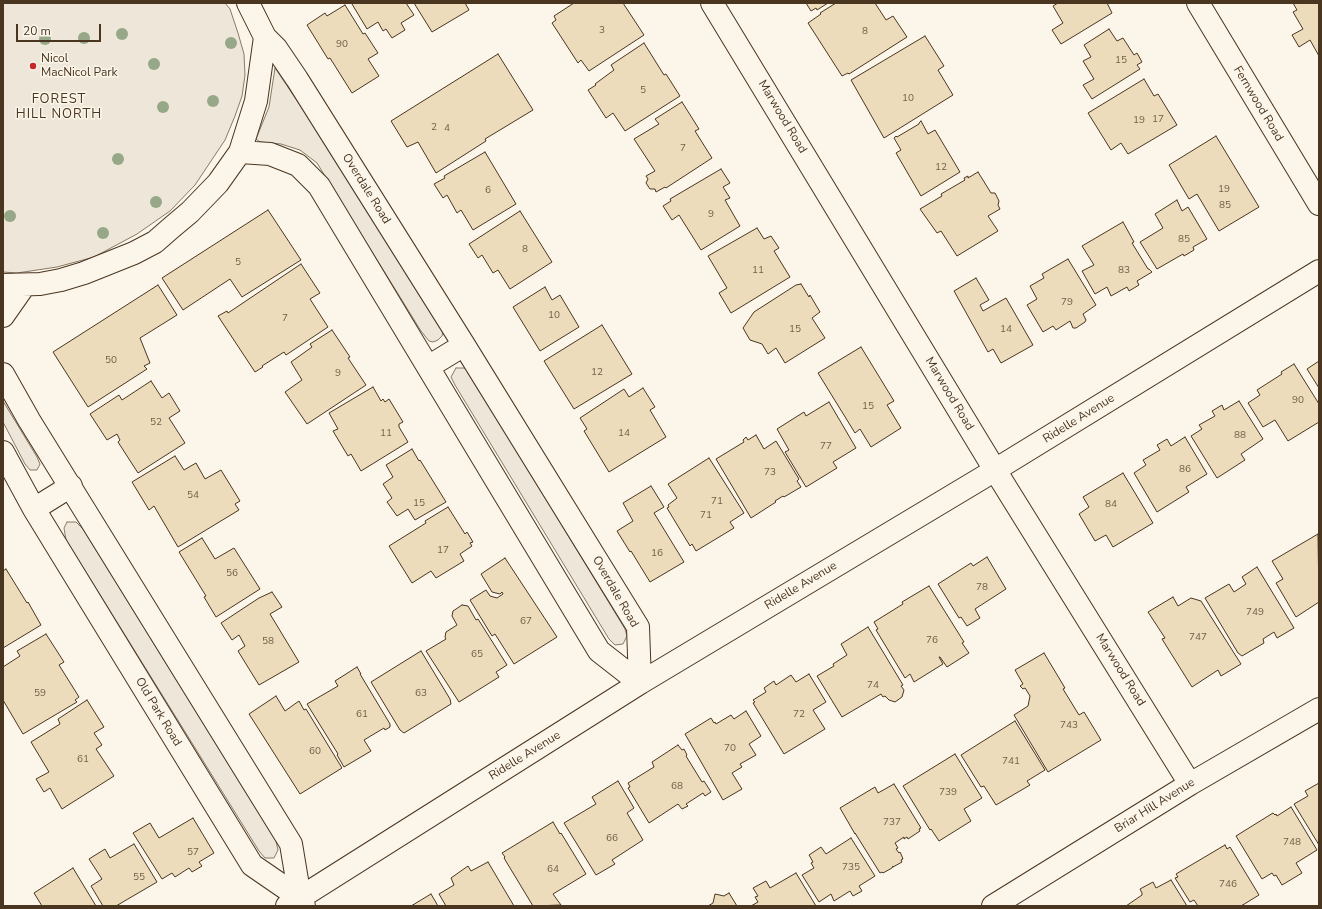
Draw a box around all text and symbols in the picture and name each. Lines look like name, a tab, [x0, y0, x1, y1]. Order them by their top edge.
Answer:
scale bar	[18, 16, 103, 42]
text: 20 m	[23, 23, 51, 39]
house number: 3	[599, 25, 605, 37]
house number: 8	[862, 26, 868, 38]
house number: 90	[336, 39, 348, 51]
place label: Nicol MacNicol Park	[41, 52, 118, 80]
house number: 15	[1115, 55, 1127, 67]
marker: Nicol MacNicol Park	[28, 61, 38, 71]
street label: Fernwood Road	[1230, 64, 1286, 144]
street label: Marwood Road	[755, 78, 809, 156]
house number: 5	[640, 85, 646, 97]
district label: FOREST HILL NORTH	[16, 92, 102, 123]
house number: 10	[902, 93, 914, 105]
house number: 17	[1152, 114, 1164, 126]
house number: 19	[1133, 115, 1145, 127]
house number: 2	[431, 122, 437, 134]
house number: 4	[444, 123, 450, 135]
house number: 7	[680, 143, 686, 155]
street label: Overdale Road	[339, 151, 393, 227]
house number: 12	[935, 162, 947, 174]
house number: 19	[1218, 184, 1230, 196]
house number: 6	[485, 185, 491, 197]
house number: 85	[1219, 200, 1231, 212]
house number: 9	[708, 209, 714, 221]
house number: 85	[1178, 234, 1190, 246]
house number: 8	[522, 244, 528, 256]
house number: 5	[235, 257, 241, 269]
house number: 11	[752, 265, 764, 277]
house number: 83	[1118, 265, 1130, 277]
house number: 79	[1061, 297, 1073, 309]
house number: 10	[548, 310, 560, 322]
house number: 7	[282, 313, 288, 325]
house number: 15	[789, 324, 801, 336]
house number: 14	[1000, 324, 1012, 336]
house number: 50	[105, 355, 117, 367]
street label: Marwood Road	[922, 355, 976, 433]
house number: 12	[591, 367, 603, 379]
house number: 9	[335, 368, 341, 380]
street label: Ridelle Avenue	[1041, 391, 1117, 447]
house number: 90	[1292, 395, 1304, 407]
house number: 15	[862, 401, 874, 413]
house number: 52	[150, 417, 162, 429]
house number: 11	[380, 428, 392, 440]
house number: 14	[618, 428, 630, 440]
house number: 88	[1234, 430, 1246, 442]
house number: 77	[820, 441, 832, 453]
house number: 86	[1179, 464, 1191, 476]
house number: 73	[764, 467, 776, 479]
house number: 54	[187, 490, 199, 502]
house number: 71	[711, 496, 723, 508]
house number: 15	[413, 498, 425, 510]
house number: 84	[1105, 499, 1117, 511]
house number: 71	[700, 510, 712, 522]
house number: 17	[437, 545, 449, 557]
house number: 16	[651, 548, 663, 560]
street label: Overdale Road	[589, 554, 641, 630]
street label: Ridelle Avenue	[762, 559, 840, 613]
house number: 56	[226, 568, 238, 580]
house number: 78	[976, 582, 988, 594]
house number: 749	[1246, 607, 1264, 619]
house number: 67	[520, 616, 532, 628]
street label: Marwood Road	[1092, 631, 1148, 709]
house number: 747	[1189, 632, 1207, 644]
house number: 76	[926, 635, 938, 647]
house number: 58	[262, 636, 274, 648]
house number: 65	[471, 649, 483, 661]
street label: Old Park Road	[132, 675, 184, 749]
house number: 74	[867, 680, 879, 692]
house number: 59	[34, 688, 46, 700]
house number: 63	[415, 688, 427, 700]
house number: 61	[356, 709, 368, 721]
house number: 72	[793, 709, 805, 721]
house number: 743	[1060, 720, 1078, 732]
street label: Ridelle Avenue	[487, 728, 563, 784]
house number: 70	[724, 743, 736, 755]
house number: 60	[309, 746, 321, 758]
house number: 61	[77, 754, 89, 766]
house number: 741	[1002, 756, 1020, 768]
street label: Briar Hill Avenue	[1112, 776, 1198, 836]
house number: 68	[671, 781, 683, 793]
house number: 739	[939, 787, 957, 799]
house number: 737	[883, 817, 901, 829]
house number: 66	[606, 833, 618, 845]
house number: 748	[1283, 837, 1301, 849]
house number: 57	[187, 847, 199, 859]
house number: 735	[842, 862, 860, 874]
house number: 64	[547, 864, 559, 876]
house number: 55	[133, 872, 145, 884]
house number: 746	[1219, 879, 1237, 891]

